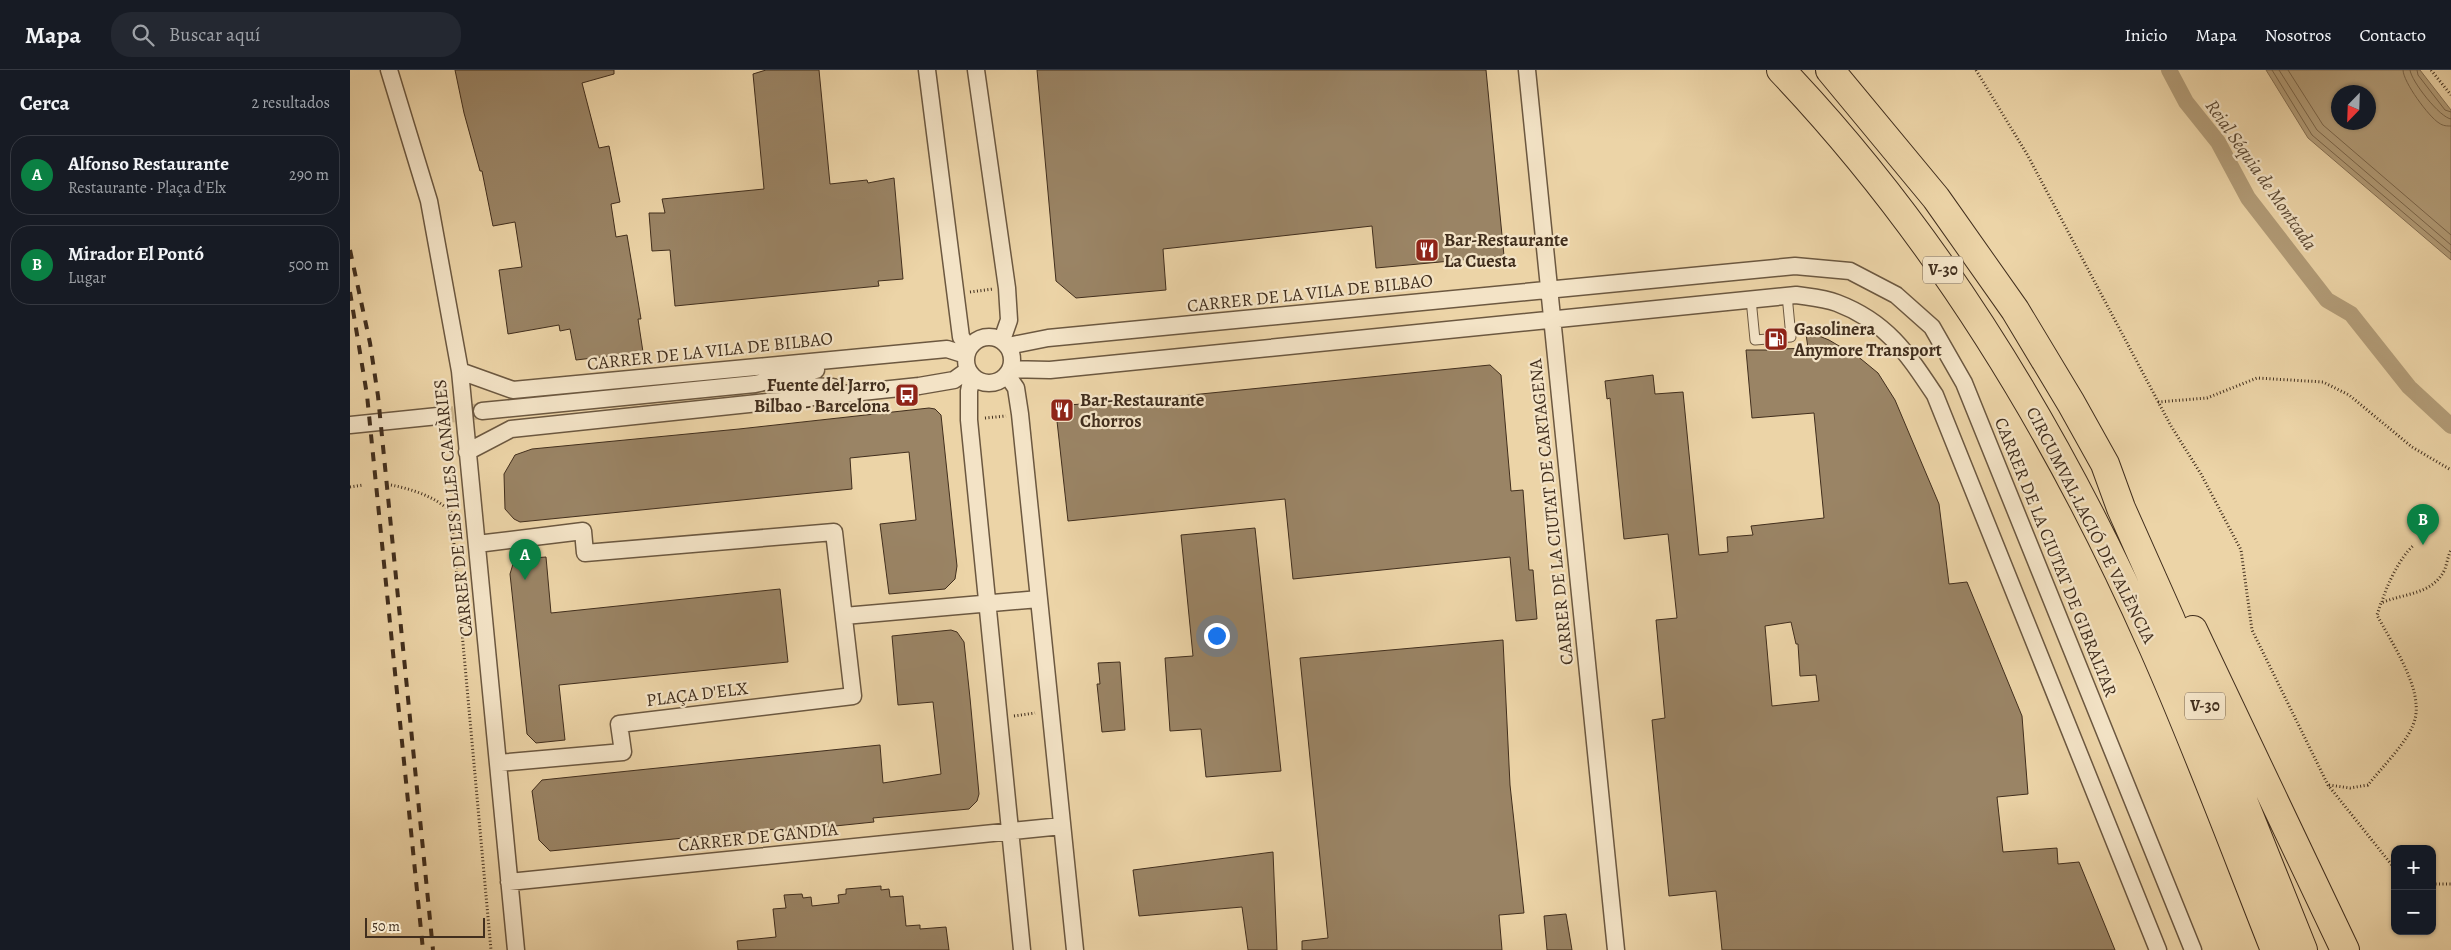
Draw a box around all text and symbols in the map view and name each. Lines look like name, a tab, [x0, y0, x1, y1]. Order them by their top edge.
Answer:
search box	[111, 12, 461, 57]
text: Mapa	[25, 19, 81, 51]
icon: search	[129, 21, 157, 49]
text: Buscar aquí	[169, 22, 260, 48]
text: Inicio	[2124, 23, 2167, 47]
text: Mapa	[2195, 23, 2237, 47]
text: Nosotros	[2265, 23, 2331, 47]
text: Contacto	[2359, 23, 2426, 47]
north arrow	[2331, 85, 2376, 130]
text: Cerca	[20, 89, 70, 117]
text: 2 resultados	[251, 92, 330, 114]
water label: Reial Séquia de Montcada	[2199, 94, 2323, 256]
text: Alfonso Restaurante	[68, 151, 229, 177]
text: A	[32, 164, 42, 186]
text: 290 m	[289, 164, 329, 186]
text: Restaurante · Plaça d'Elx	[68, 177, 226, 199]
place label: Bar-Restaurante La Cuesta	[1444, 228, 1568, 273]
restaurant icon: Bar-Restaurante La Cuesta	[1414, 237, 1440, 263]
text: Mirador El Pontó	[68, 241, 204, 267]
text: B	[32, 254, 42, 276]
text: 500 m	[289, 254, 329, 276]
road number: V-30	[1923, 256, 1963, 284]
text: Lugar	[68, 267, 106, 289]
street label: CARRER DE LA VILA DE BILBAO	[1186, 268, 1434, 318]
place label: Gasolinera Anymore Transport	[1793, 317, 1942, 362]
street label: CARRER DE LA VILA DE BILBAO	[586, 326, 834, 376]
fuel station icon: Gasolinera Anymore Transport	[1763, 326, 1789, 352]
street label: CARRER DE LA CIUTAT DE CARTAGENA	[1523, 357, 1579, 666]
place label: Fuente del Jarro, Bilbao - Barcelona	[754, 373, 890, 418]
street label: CARRER DE LES ILLES CANÀRIES	[428, 378, 478, 638]
bus stop icon: Fuente del Jarro, Bilbao - Barcelona	[894, 382, 920, 408]
place label: Bar-Restaurante Chorros	[1080, 388, 1204, 433]
restaurant icon: Bar-Restaurante Chorros	[1049, 397, 1075, 423]
street label: CIRCUMVAL·LACIÓ DE VALÈNCIA	[2021, 403, 2162, 648]
street label: CARRER DE LA CIUTAT DE GIBRALTAR	[1989, 414, 2123, 700]
pin: B	[2407, 504, 2439, 545]
pin: A	[509, 539, 541, 580]
your location	[1204, 623, 1230, 649]
street label: PLAÇA D'ELX	[645, 676, 749, 712]
road number: V-30	[2185, 692, 2225, 720]
street label: CARRER DE GANDIA	[677, 817, 840, 857]
map controls	[2391, 845, 2436, 935]
button: +	[2391, 845, 2436, 890]
button: −	[2391, 890, 2436, 935]
scale bar	[365, 915, 485, 938]
text: 50 m	[372, 917, 400, 936]

